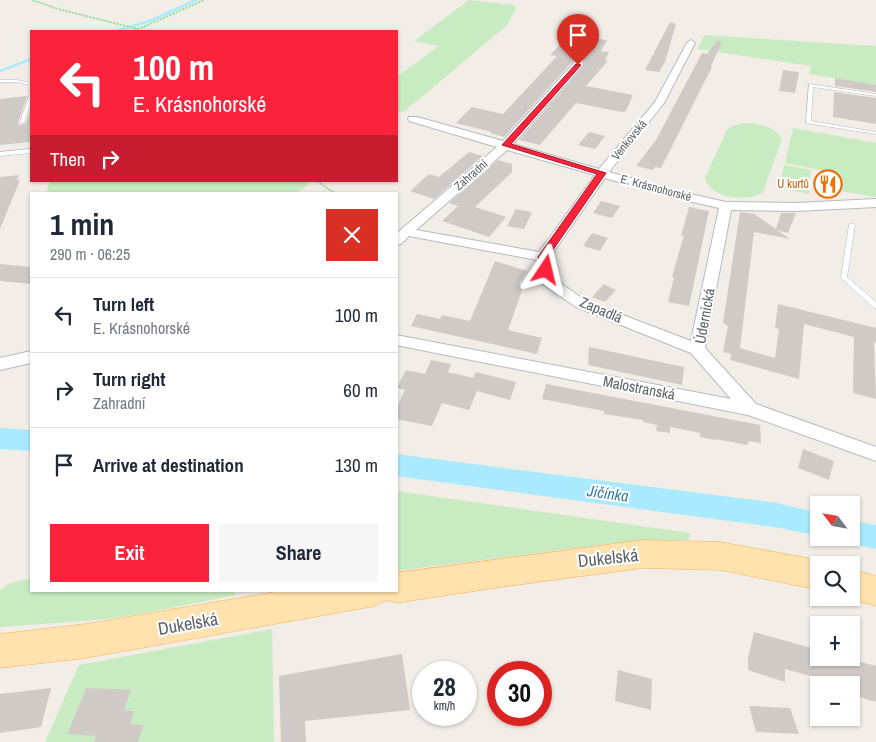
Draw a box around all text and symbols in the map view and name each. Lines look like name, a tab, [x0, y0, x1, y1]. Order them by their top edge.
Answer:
pin	[557, 14, 599, 65]
icon: arrive	[564, 21, 592, 49]
text: 100 m	[133, 44, 214, 91]
icon: left	[50, 50, 115, 115]
text: E. Krásnohorské	[133, 89, 266, 119]
street label: Venkovská	[608, 116, 651, 164]
icon: right	[96, 145, 124, 173]
text: Then	[50, 146, 86, 172]
street label: Zahradní	[451, 156, 491, 194]
restaurant icon: U kurtů	[813, 169, 843, 199]
street label: E. Krásnohorské	[619, 171, 693, 205]
place label: U kurtů	[777, 176, 809, 192]
text: 1 min	[50, 204, 114, 244]
button: close	[326, 209, 378, 261]
text: 290 m · 06:25	[50, 243, 130, 265]
position arrow	[519, 243, 571, 295]
street label: Údernická	[689, 286, 720, 345]
text: Turn left	[93, 291, 154, 317]
street label: Zapadlá	[577, 291, 626, 328]
icon: left	[50, 301, 78, 329]
text: 100 m	[335, 302, 378, 328]
text: E. Krásnohorské	[93, 317, 190, 339]
text: Turn right	[93, 366, 165, 392]
street label: Malostranská	[601, 370, 677, 405]
icon: right	[50, 376, 78, 404]
text: 60 m	[343, 377, 378, 403]
text: Zahradní	[93, 392, 146, 414]
icon: arrive	[50, 451, 78, 479]
text: Arrive at destination	[93, 452, 244, 478]
text: 130 m	[335, 452, 378, 478]
water label: Jičínka	[585, 479, 630, 507]
north arrow	[810, 496, 860, 546]
map controls	[810, 496, 860, 726]
button: Exit	[50, 524, 209, 582]
button: Share	[219, 524, 378, 582]
street label: Dukelská	[576, 542, 639, 573]
button: search	[810, 556, 860, 606]
street label: Dukelská	[156, 606, 220, 641]
button: +	[810, 616, 860, 666]
speed limit sign: 30	[487, 661, 552, 726]
text: 28	[433, 670, 456, 704]
button: −	[810, 676, 860, 726]
text: km/h	[434, 698, 455, 714]

